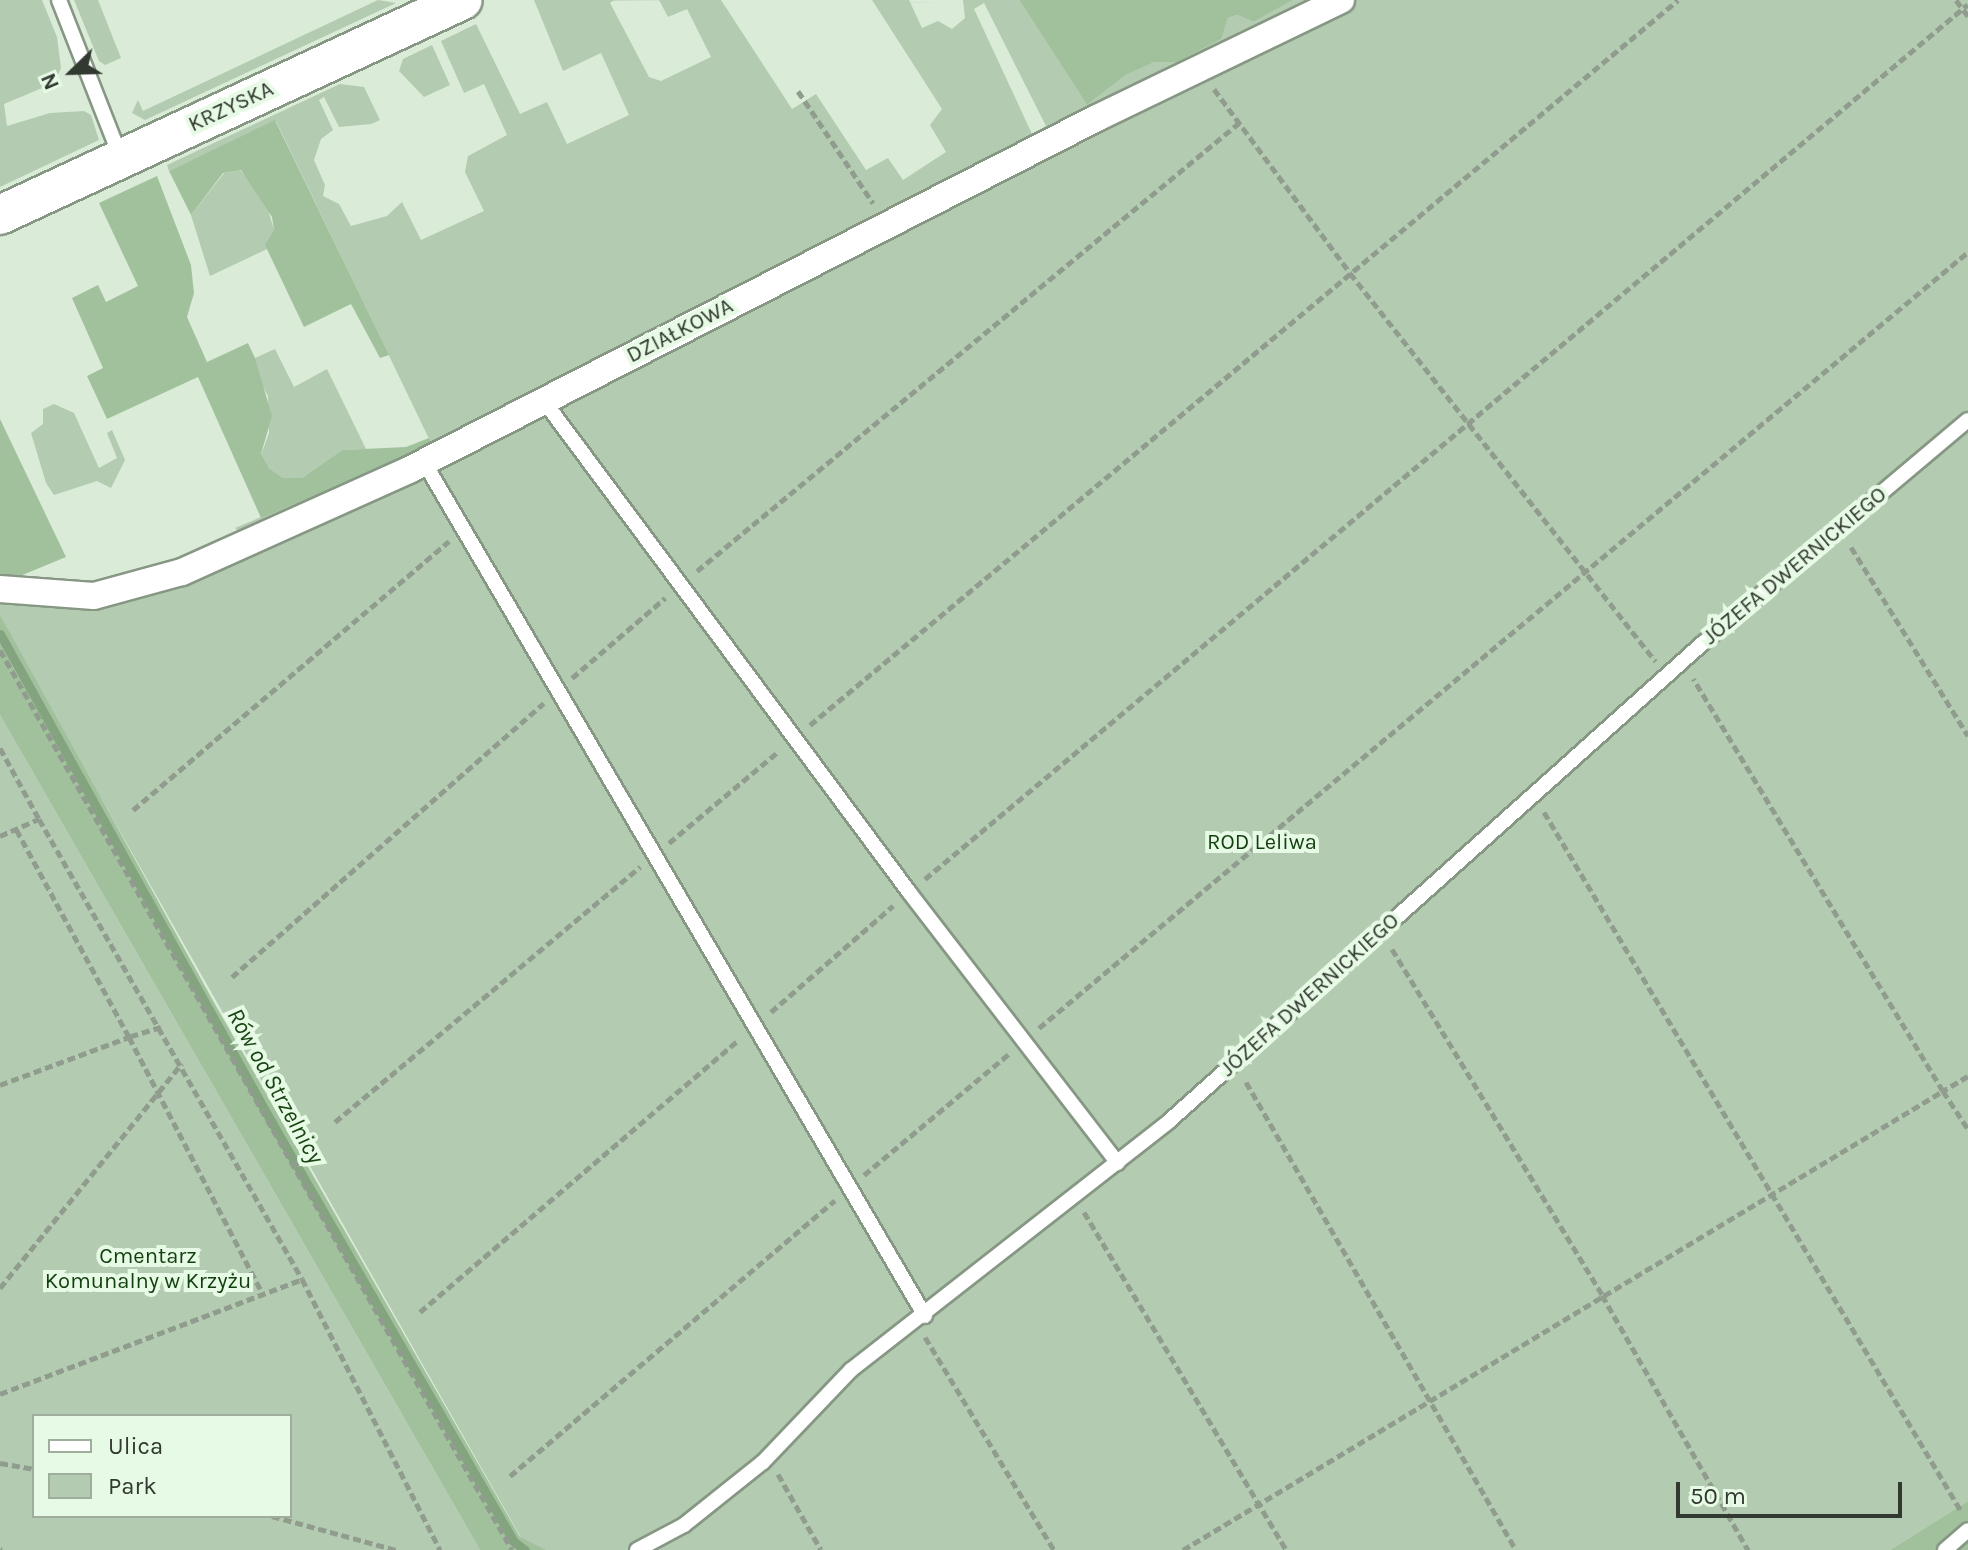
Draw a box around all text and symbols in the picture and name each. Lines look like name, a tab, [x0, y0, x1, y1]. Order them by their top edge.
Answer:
north arrow	[32, 32, 112, 112]
text: N	[35, 69, 65, 94]
street label: KRZYSKA	[184, 76, 278, 138]
street label: DZIAŁKOWA	[622, 293, 738, 369]
street label: JÓZEFA DWERNICKIEGO	[1698, 481, 1892, 651]
park label: ROD Leliwa	[1207, 830, 1317, 856]
street label: JÓZEFA DWERNICKIEGO	[1215, 908, 1405, 1082]
water label: Rów od Strzelnicy	[220, 1003, 330, 1169]
park label: Cmentarz Komunalny w Krzyżu	[45, 1243, 251, 1294]
legend	[32, 1414, 292, 1518]
text: Ulica	[108, 1432, 163, 1460]
scale bar	[1680, 1466, 1906, 1516]
text: Park	[108, 1472, 157, 1500]
text: 50 m	[1690, 1482, 1746, 1510]

